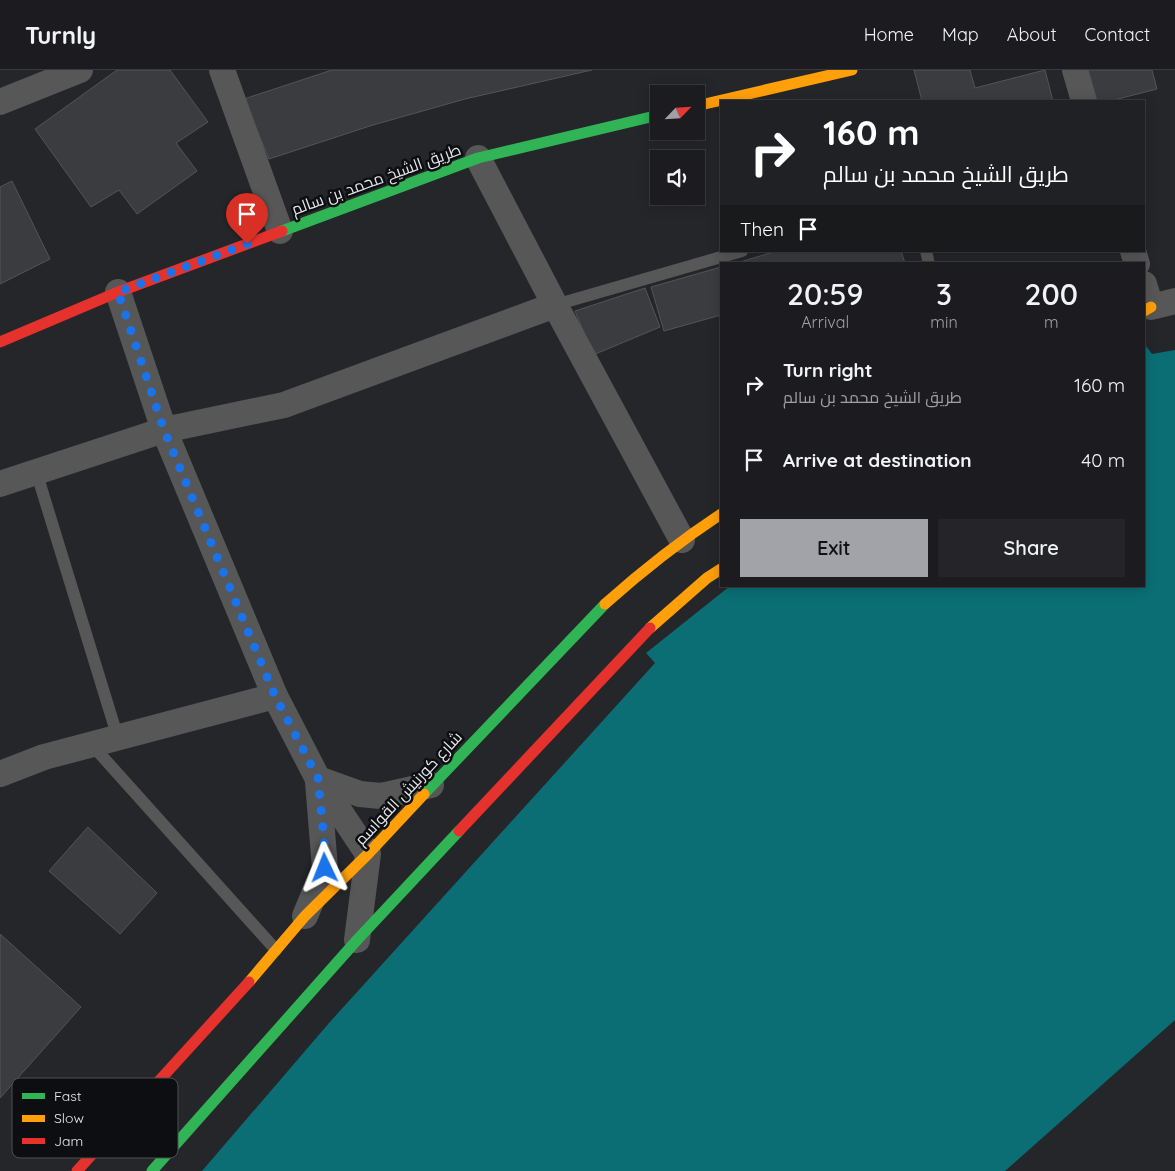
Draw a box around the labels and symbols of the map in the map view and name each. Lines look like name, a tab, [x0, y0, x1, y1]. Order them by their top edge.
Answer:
north arrow	[650, 85, 705, 140]
street label: طريق الشيخ محمد بن سالم	[289, 139, 464, 221]
pin	[226, 193, 268, 244]
street label: شارع كورنيش القواسم	[350, 727, 467, 850]
position arrow	[298, 841, 350, 893]
legend	[12, 1078, 178, 1158]
text: Fast	[54, 1087, 82, 1105]
text: Slow	[54, 1109, 84, 1127]
text: Jam	[54, 1132, 83, 1150]

